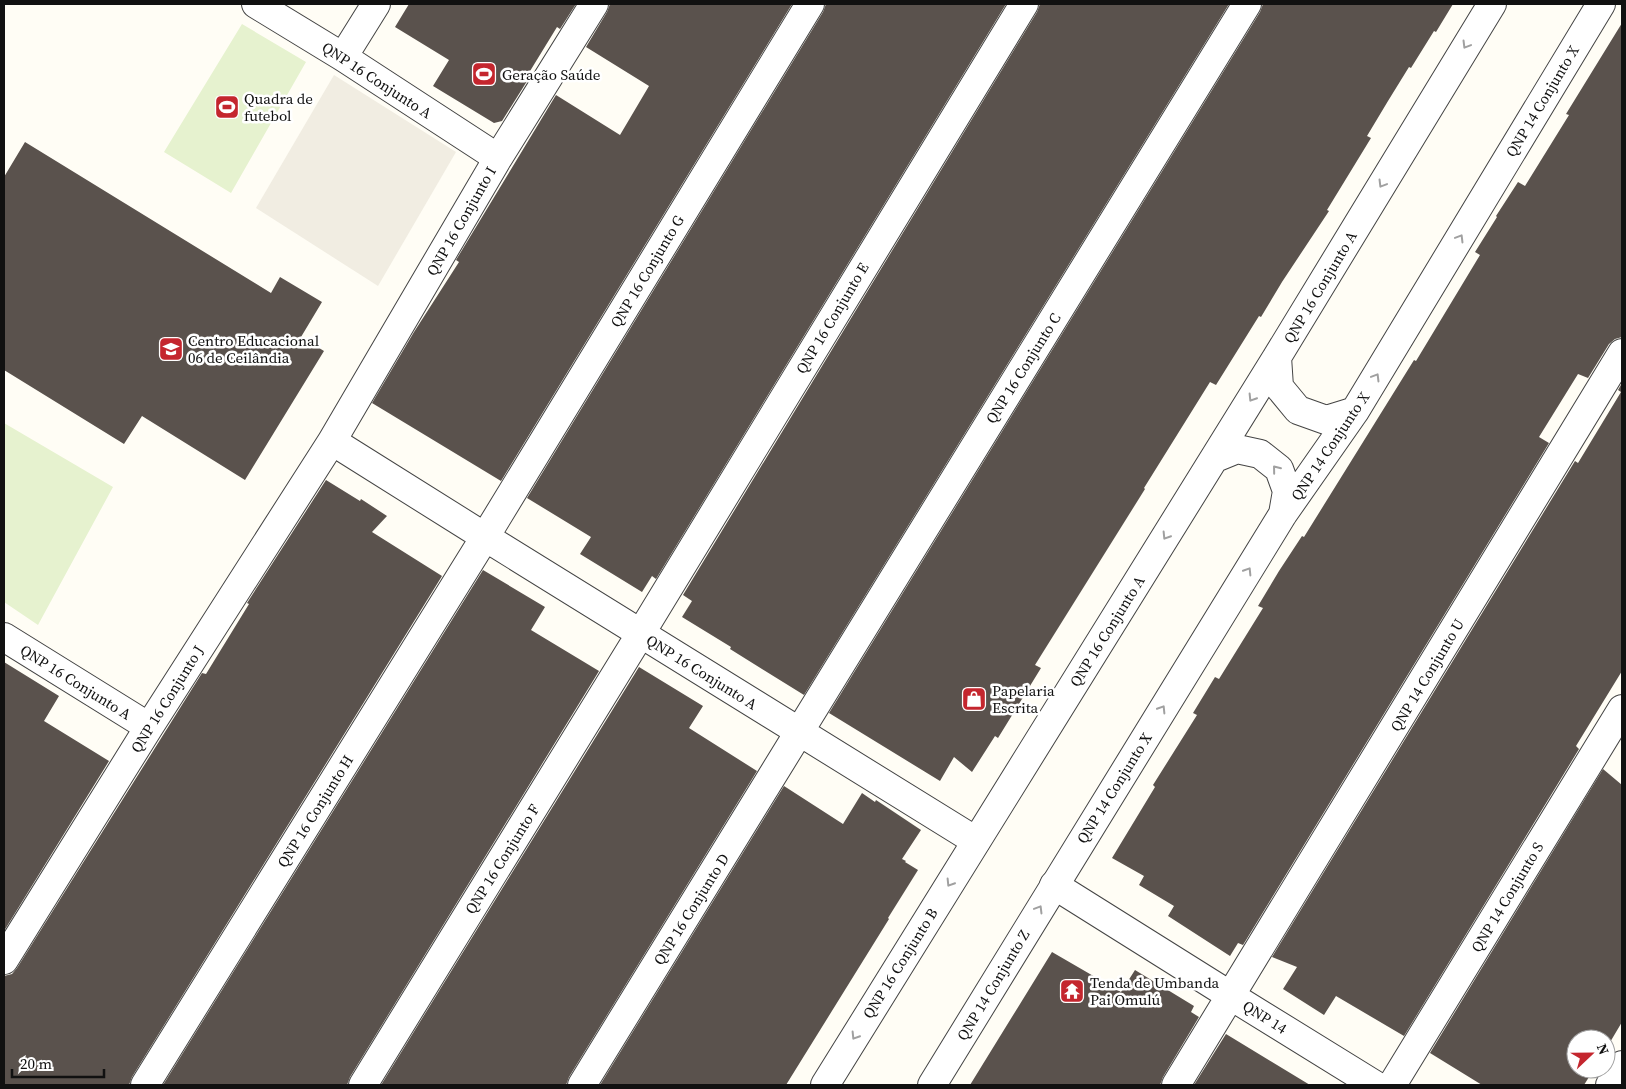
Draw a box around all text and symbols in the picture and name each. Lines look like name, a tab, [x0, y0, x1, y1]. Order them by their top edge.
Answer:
street label: QNP 16 Conjunto A	[318, 37, 436, 123]
one-way arrow	[1463, 40, 1473, 49]
street label: QNP 14 Conjunto X	[1500, 41, 1584, 161]
sports icon: Geração Saúde	[471, 61, 497, 87]
place label: Geração Saúde	[502, 64, 601, 85]
place label: Quadra de futebol	[244, 88, 313, 126]
sports icon: Quadra de futebol	[214, 94, 240, 120]
street label: QNP 16 Conjunto I	[421, 163, 501, 279]
one-way arrow	[1379, 179, 1389, 188]
street label: QNP 16 Conjunto G	[605, 211, 689, 331]
street label: QNP 16 Conjunto A	[1278, 227, 1362, 347]
one-way arrow	[1453, 234, 1463, 243]
street label: QNP 16 Conjunto E	[790, 258, 874, 378]
street label: QNP 16 Conjunto C	[981, 309, 1065, 427]
place label: Centro Educacional 06 de Ceilândia	[188, 330, 320, 368]
school or university icon: Centro Educacional 06 de Ceilândia	[158, 336, 184, 362]
one-way arrow	[1369, 373, 1379, 382]
street label: QNP 14 Conjunto X	[1286, 387, 1374, 505]
one-way arrow	[1249, 392, 1259, 401]
one-way arrow	[1272, 465, 1281, 474]
one-way arrow	[1163, 530, 1173, 539]
one-way arrow	[1241, 567, 1251, 576]
street label: QNP 16 Conjunto A	[1064, 571, 1150, 691]
street label: QNP 14 Conjunto U	[1385, 615, 1469, 735]
street label: QNP 16 Conjunto A	[642, 629, 762, 715]
street label: QNP 16 Conjunto A	[16, 639, 136, 725]
street label: QNP 16 Conjunto J	[126, 641, 209, 757]
place label: Papelaria Escrita	[992, 680, 1055, 718]
shop icon: Papelaria Escrita	[961, 686, 987, 712]
one-way arrow	[1156, 706, 1166, 715]
street label: QNP 14 Conjunto X	[1071, 728, 1157, 847]
street label: QNP 16 Conjunto H	[272, 751, 358, 871]
street label: QNP 16 Conjunto F	[460, 800, 544, 918]
street label: QNP 14 Conjunto S	[1466, 838, 1548, 956]
street label: QNP 16 Conjunto D	[648, 849, 734, 969]
one-way arrow	[947, 877, 957, 886]
street label: QNP 16 Conjunto B	[858, 904, 942, 1022]
one-way arrow	[1033, 906, 1043, 915]
street label: QNP 14 Conjunto Z	[952, 926, 1034, 1044]
place label: Tenda de Umbanda Pai Omulú	[1090, 972, 1220, 1010]
temple icon: Tenda de Umbanda Pai Omulú	[1059, 978, 1085, 1004]
street label: QNP 14	[1239, 995, 1292, 1039]
north arrow	[1566, 1029, 1616, 1079]
one-way arrow	[852, 1030, 862, 1039]
text: N	[1592, 1041, 1614, 1058]
scale bar	[12, 1046, 105, 1078]
text: 20 m	[20, 1053, 52, 1074]

